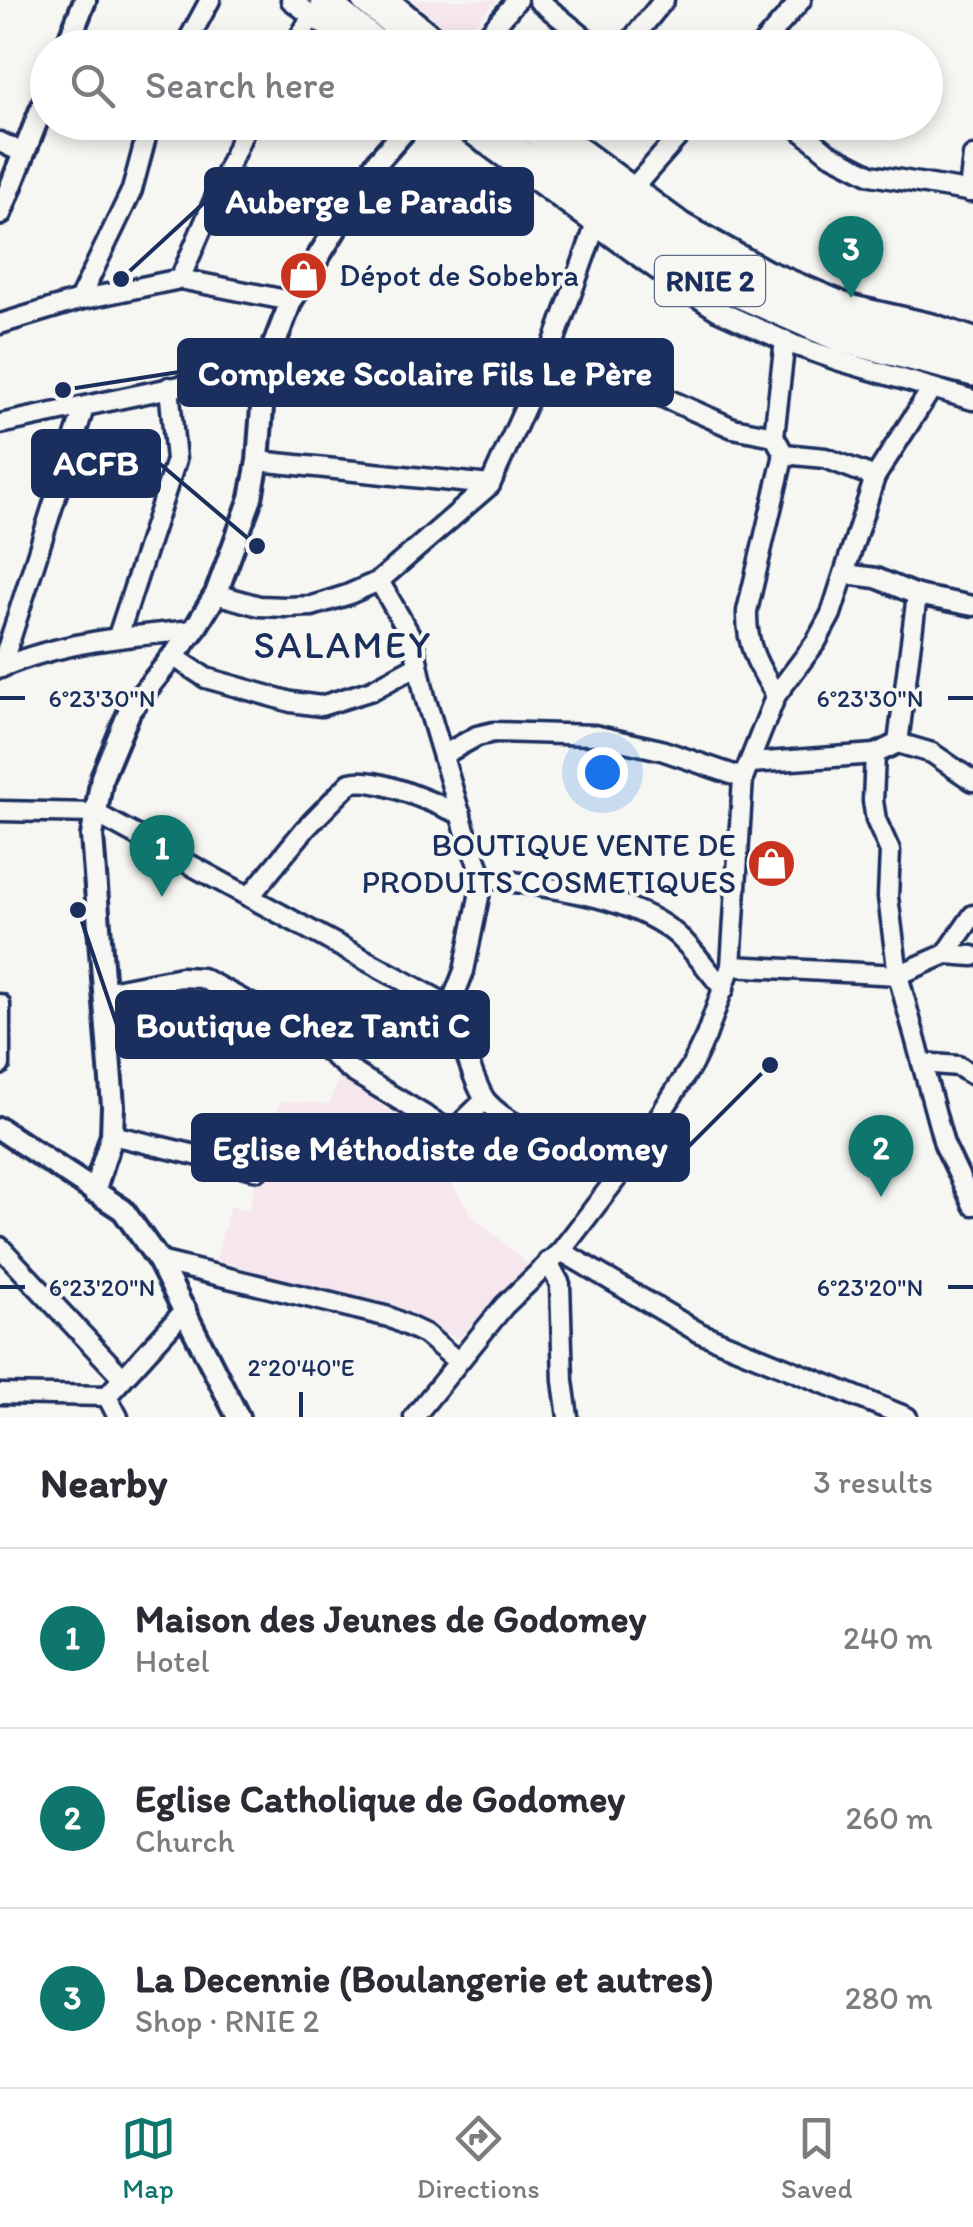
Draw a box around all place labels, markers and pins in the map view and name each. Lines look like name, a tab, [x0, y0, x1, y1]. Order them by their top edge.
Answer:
callout: Auberge Le Paradis	[206, 169, 532, 234]
pin: 3	[818, 216, 884, 298]
shop icon: Dépot de Sobebra	[278, 249, 330, 301]
place label: Dépot de Sobebra	[339, 256, 579, 294]
callout: Complexe Scolaire Fils Le Père	[179, 340, 672, 405]
callout: ACFB	[33, 431, 159, 496]
pin: 1	[130, 814, 194, 897]
place label: BOUTIQUE VENTE DE PRODUITS COSMETIQUES	[362, 826, 736, 901]
shop icon: BOUTIQUE VENTE DE PRODUITS COSMETIQUES	[745, 837, 797, 889]
callout: Boutique Chez Tanti C	[117, 992, 488, 1057]
pin: 2	[848, 1114, 914, 1197]
callout: Eglise Méthodiste de Godomey	[193, 1115, 688, 1180]

